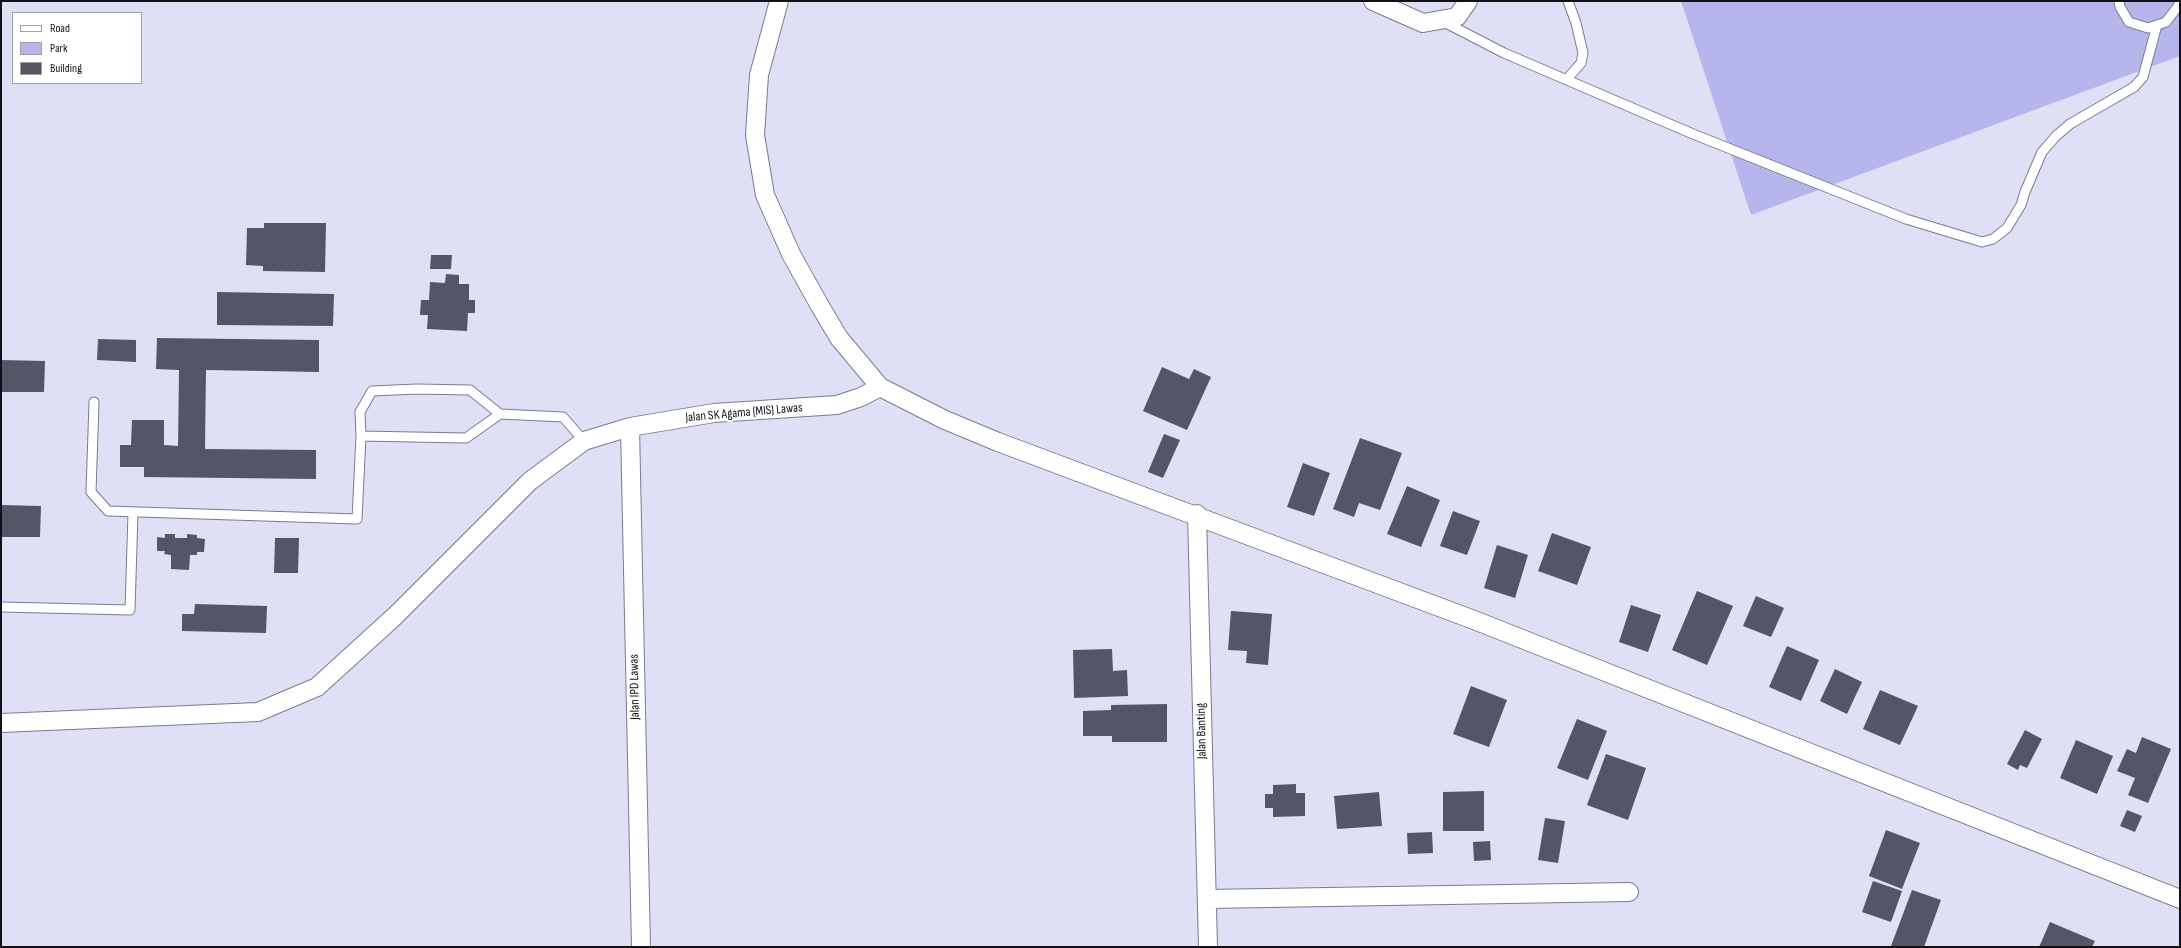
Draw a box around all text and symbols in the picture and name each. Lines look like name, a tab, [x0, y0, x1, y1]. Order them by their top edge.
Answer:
legend	[12, 12, 142, 84]
text: Road	[50, 21, 70, 36]
text: Park	[50, 41, 68, 56]
text: Building	[50, 61, 82, 76]
street label: Jalan SK Agama (MIS) Lawas	[685, 400, 803, 426]
street label: Jalan IPD Lawas	[627, 654, 643, 720]
street label: Jalan Banting	[1194, 703, 1210, 759]

